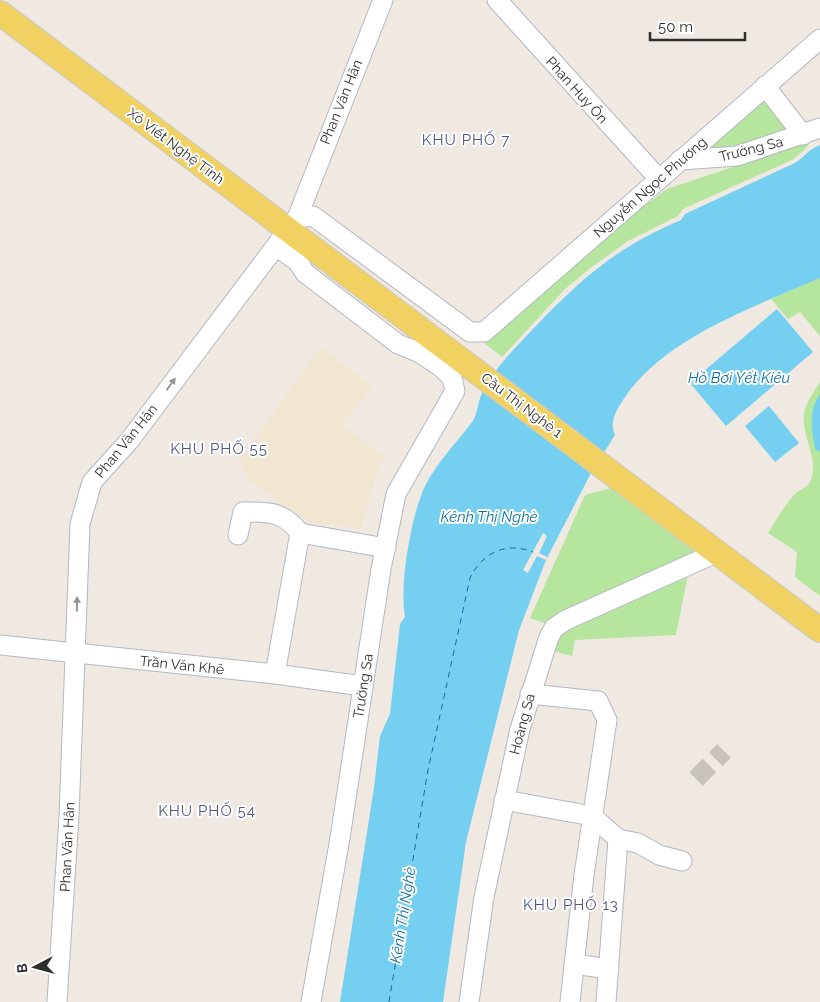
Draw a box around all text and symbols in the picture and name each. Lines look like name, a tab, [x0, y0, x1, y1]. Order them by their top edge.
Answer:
scale bar	[650, 10, 745, 42]
text: 50 m	[658, 18, 693, 36]
street label: Phan Huy Ôn	[543, 53, 612, 127]
street label: Phan Văn Hân	[317, 57, 365, 147]
street label: Xô Viết Nghệ Tĩnh	[125, 105, 227, 187]
district label: KHU PHỐ 7	[422, 130, 510, 149]
street label: Trường Sa	[717, 133, 785, 165]
street label: Nguyễn Ngọc Phương	[590, 134, 710, 240]
street label: Cầu Thị Nghè 1	[478, 369, 566, 441]
water label: Hồ Bơi Yết Kiêu	[688, 369, 791, 387]
one-way arrow	[166, 377, 176, 391]
street label: Phan Văn Hân	[91, 401, 161, 481]
district label: KHU PHỐ 55	[170, 439, 268, 458]
water label: Kênh Thị Nghè	[440, 508, 538, 526]
one-way arrow	[73, 596, 81, 612]
street label: Trường Sa	[350, 652, 376, 720]
street label: Trần Văn Khê	[139, 653, 225, 677]
street label: Hoàng Sa	[506, 692, 538, 756]
district label: KHU PHỐ 54	[158, 801, 256, 820]
street label: Phan Văn Hân	[57, 802, 77, 892]
water label: Kênh Thị Nghè	[387, 866, 419, 964]
district label: KHU PHỐ 13	[523, 895, 619, 914]
north arrow	[10, 942, 60, 992]
text: B	[14, 962, 31, 974]

